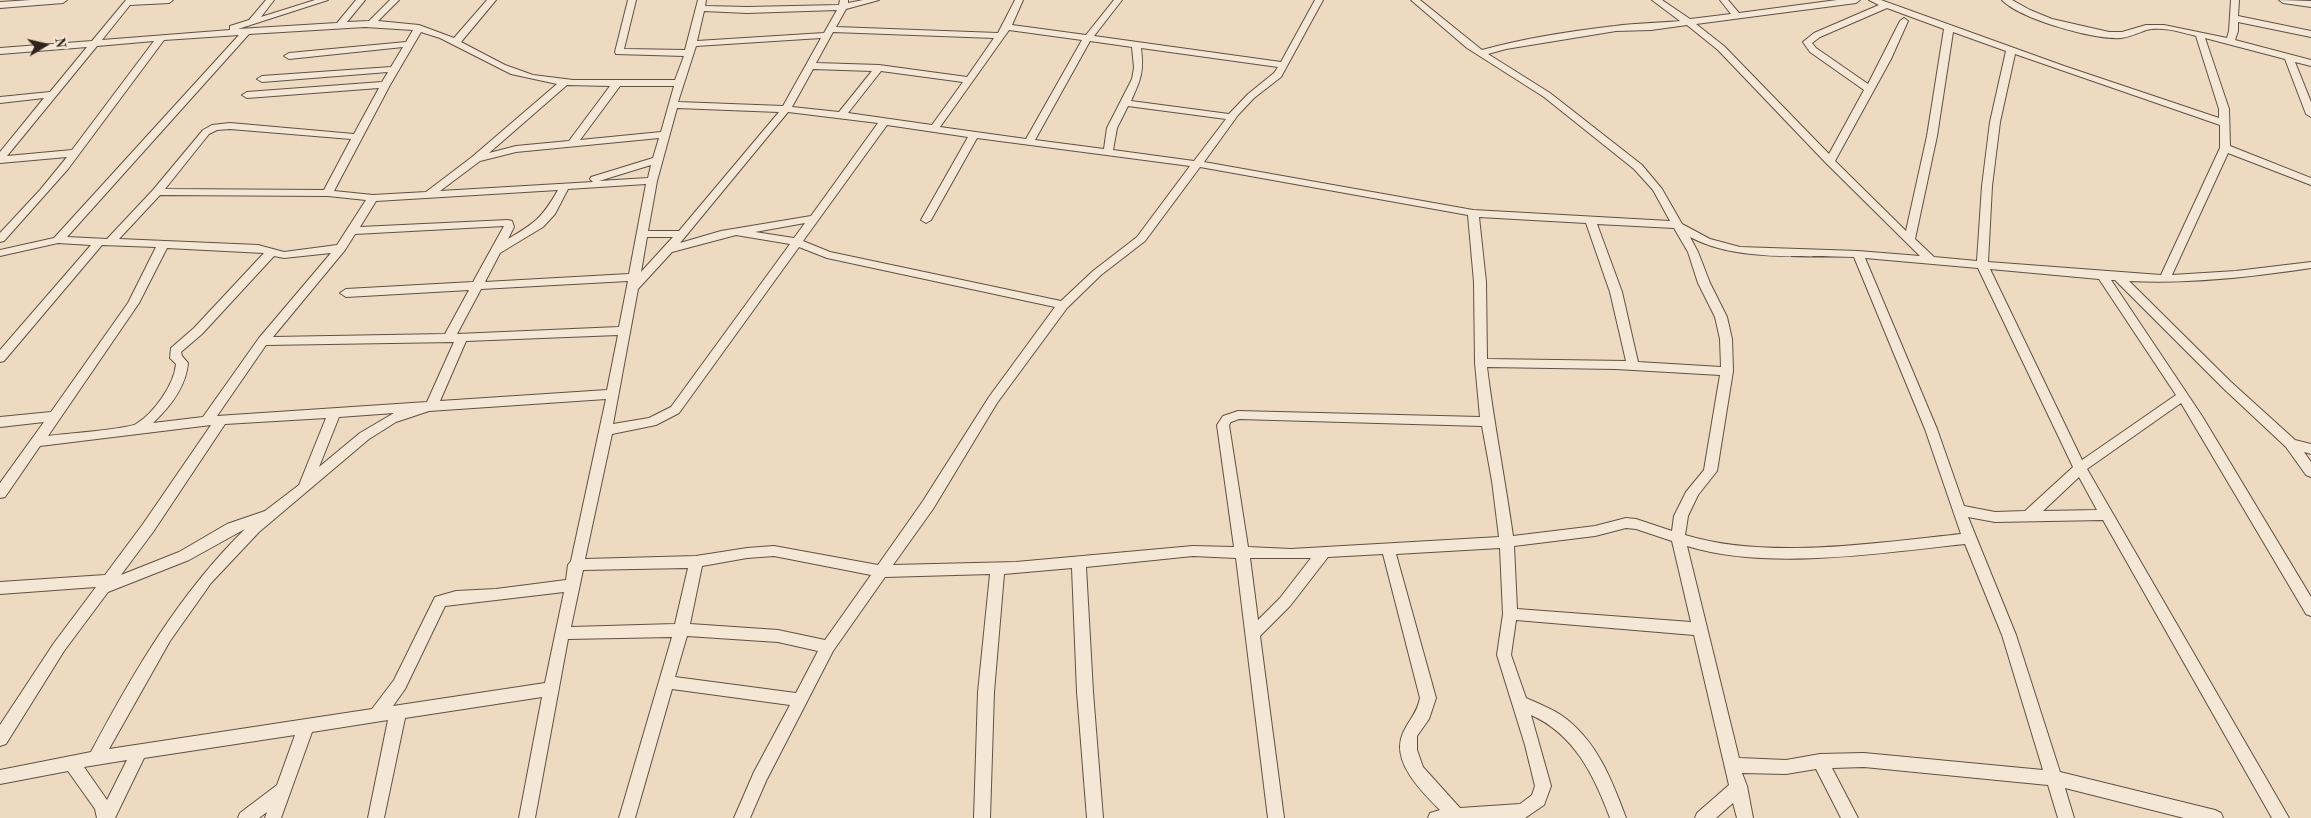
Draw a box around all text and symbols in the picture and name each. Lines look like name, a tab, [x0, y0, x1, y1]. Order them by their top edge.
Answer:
north arrow	[20, 20, 70, 70]
text: N	[52, 36, 68, 49]

